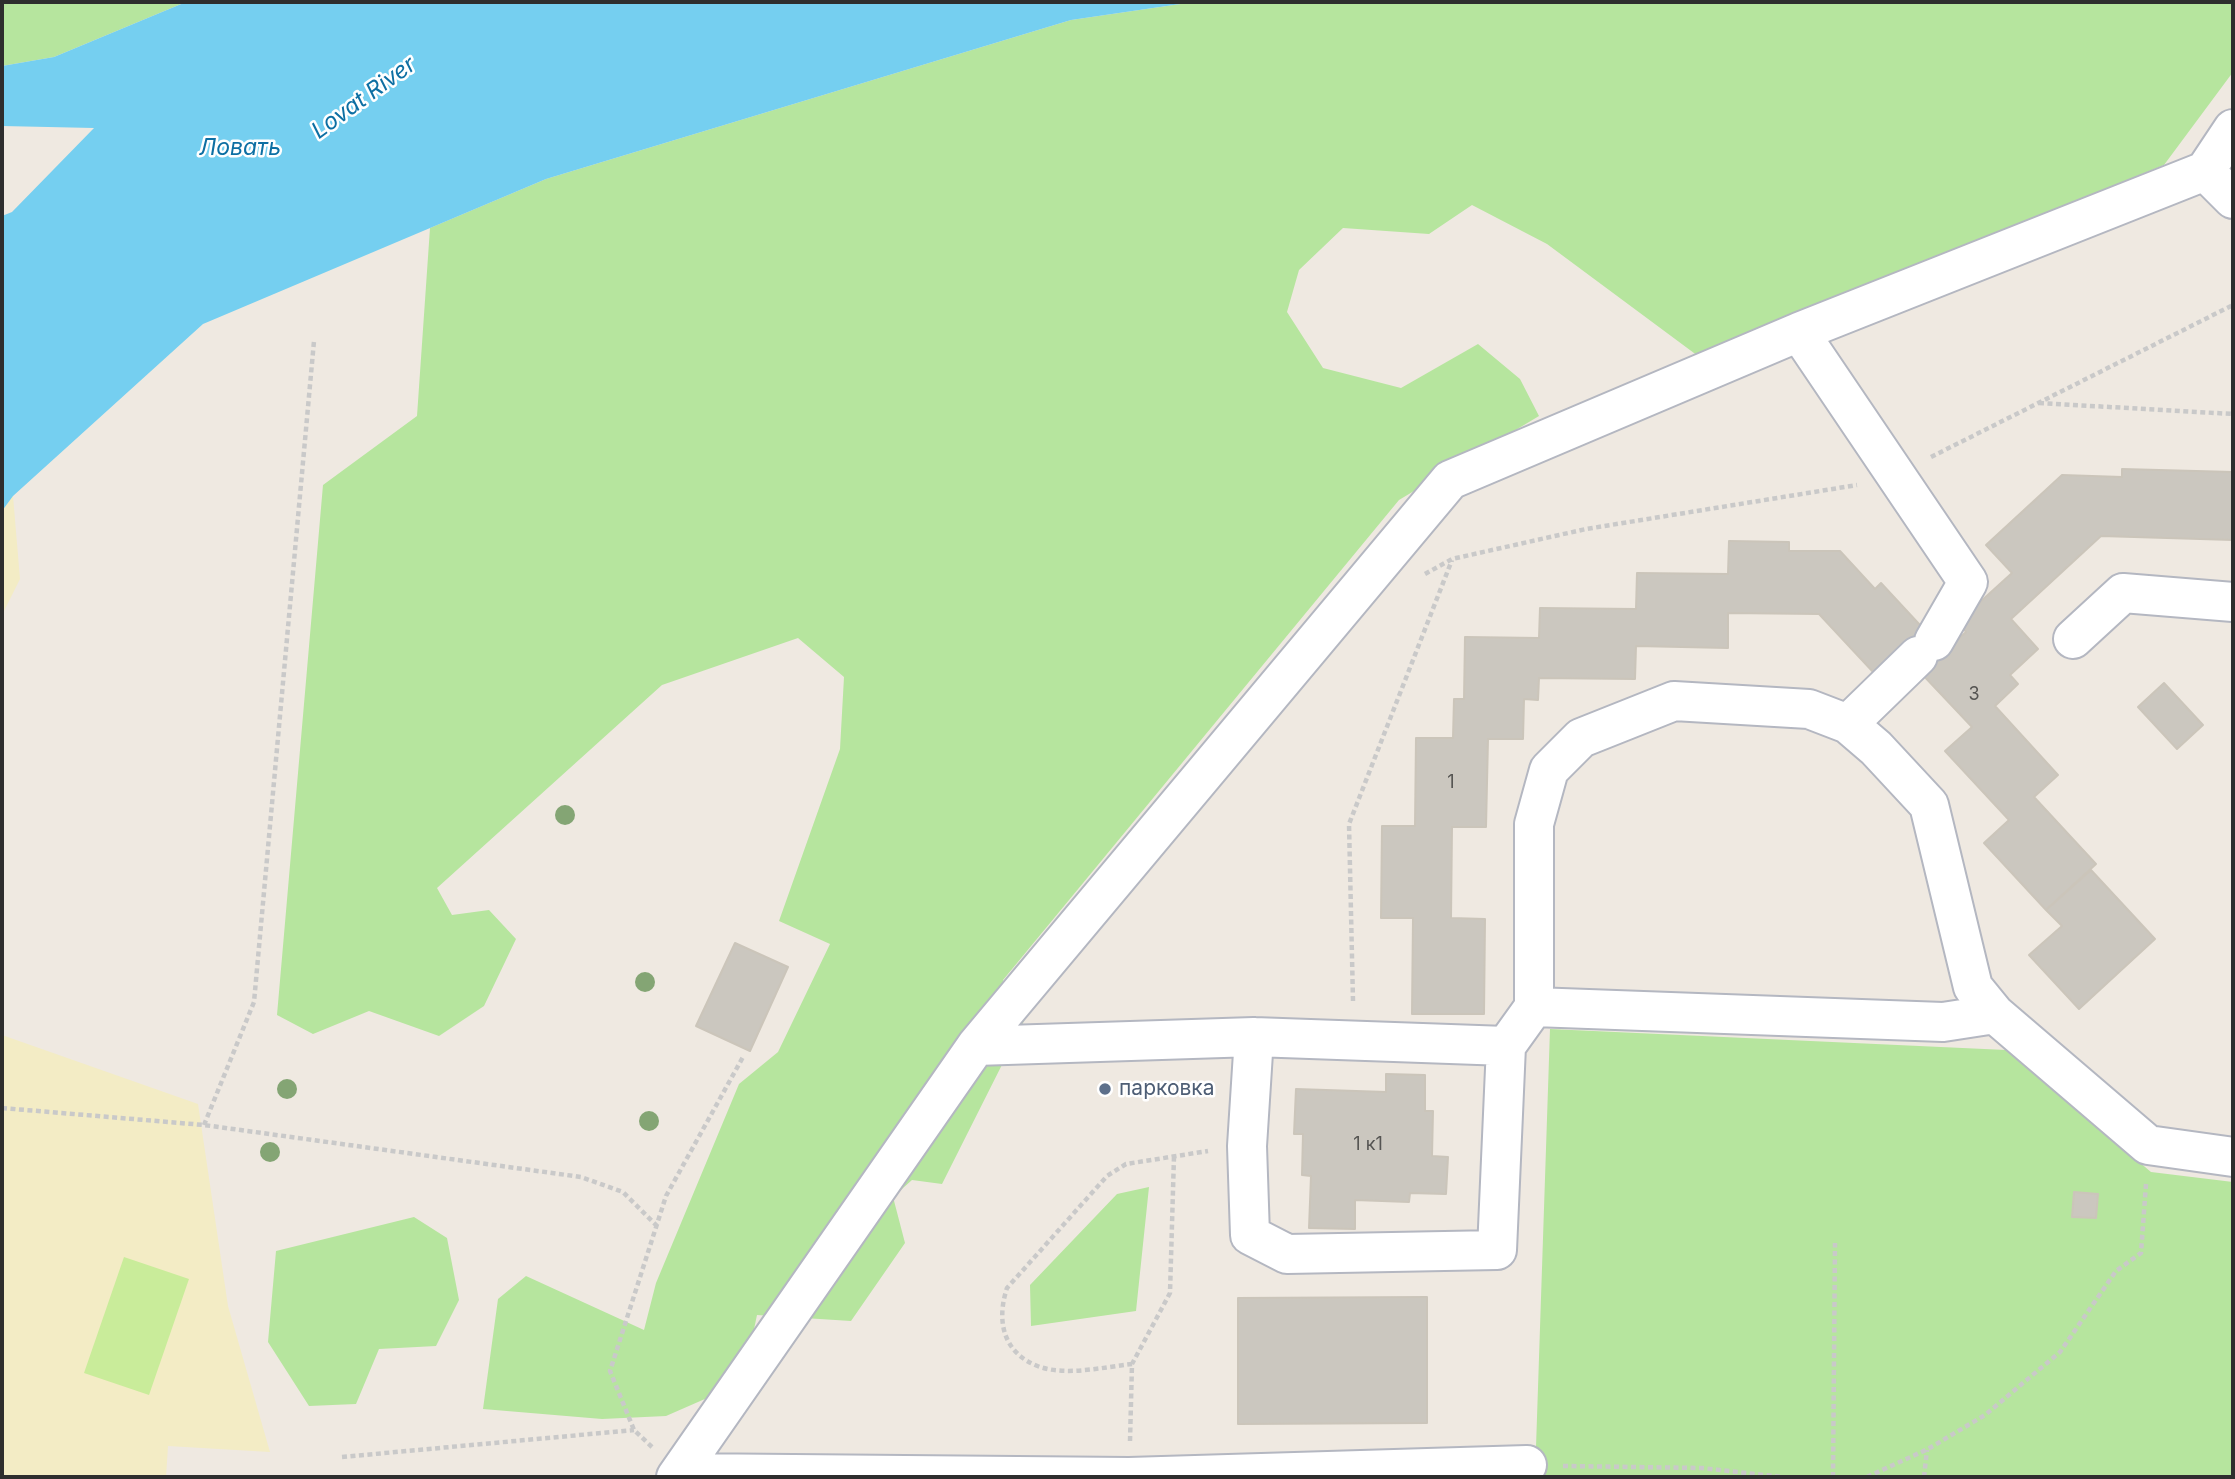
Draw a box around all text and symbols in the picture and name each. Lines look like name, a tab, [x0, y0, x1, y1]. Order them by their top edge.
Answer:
water label: Lovat River	[307, 51, 421, 145]
water label: Ловать	[199, 134, 281, 162]
house number: 3	[1968, 684, 1980, 706]
house number: 1	[1447, 772, 1455, 794]
place label: парковка	[1119, 1076, 1215, 1102]
marker: парковка	[1097, 1081, 1113, 1097]
house number: 1 к1	[1353, 1134, 1383, 1156]

